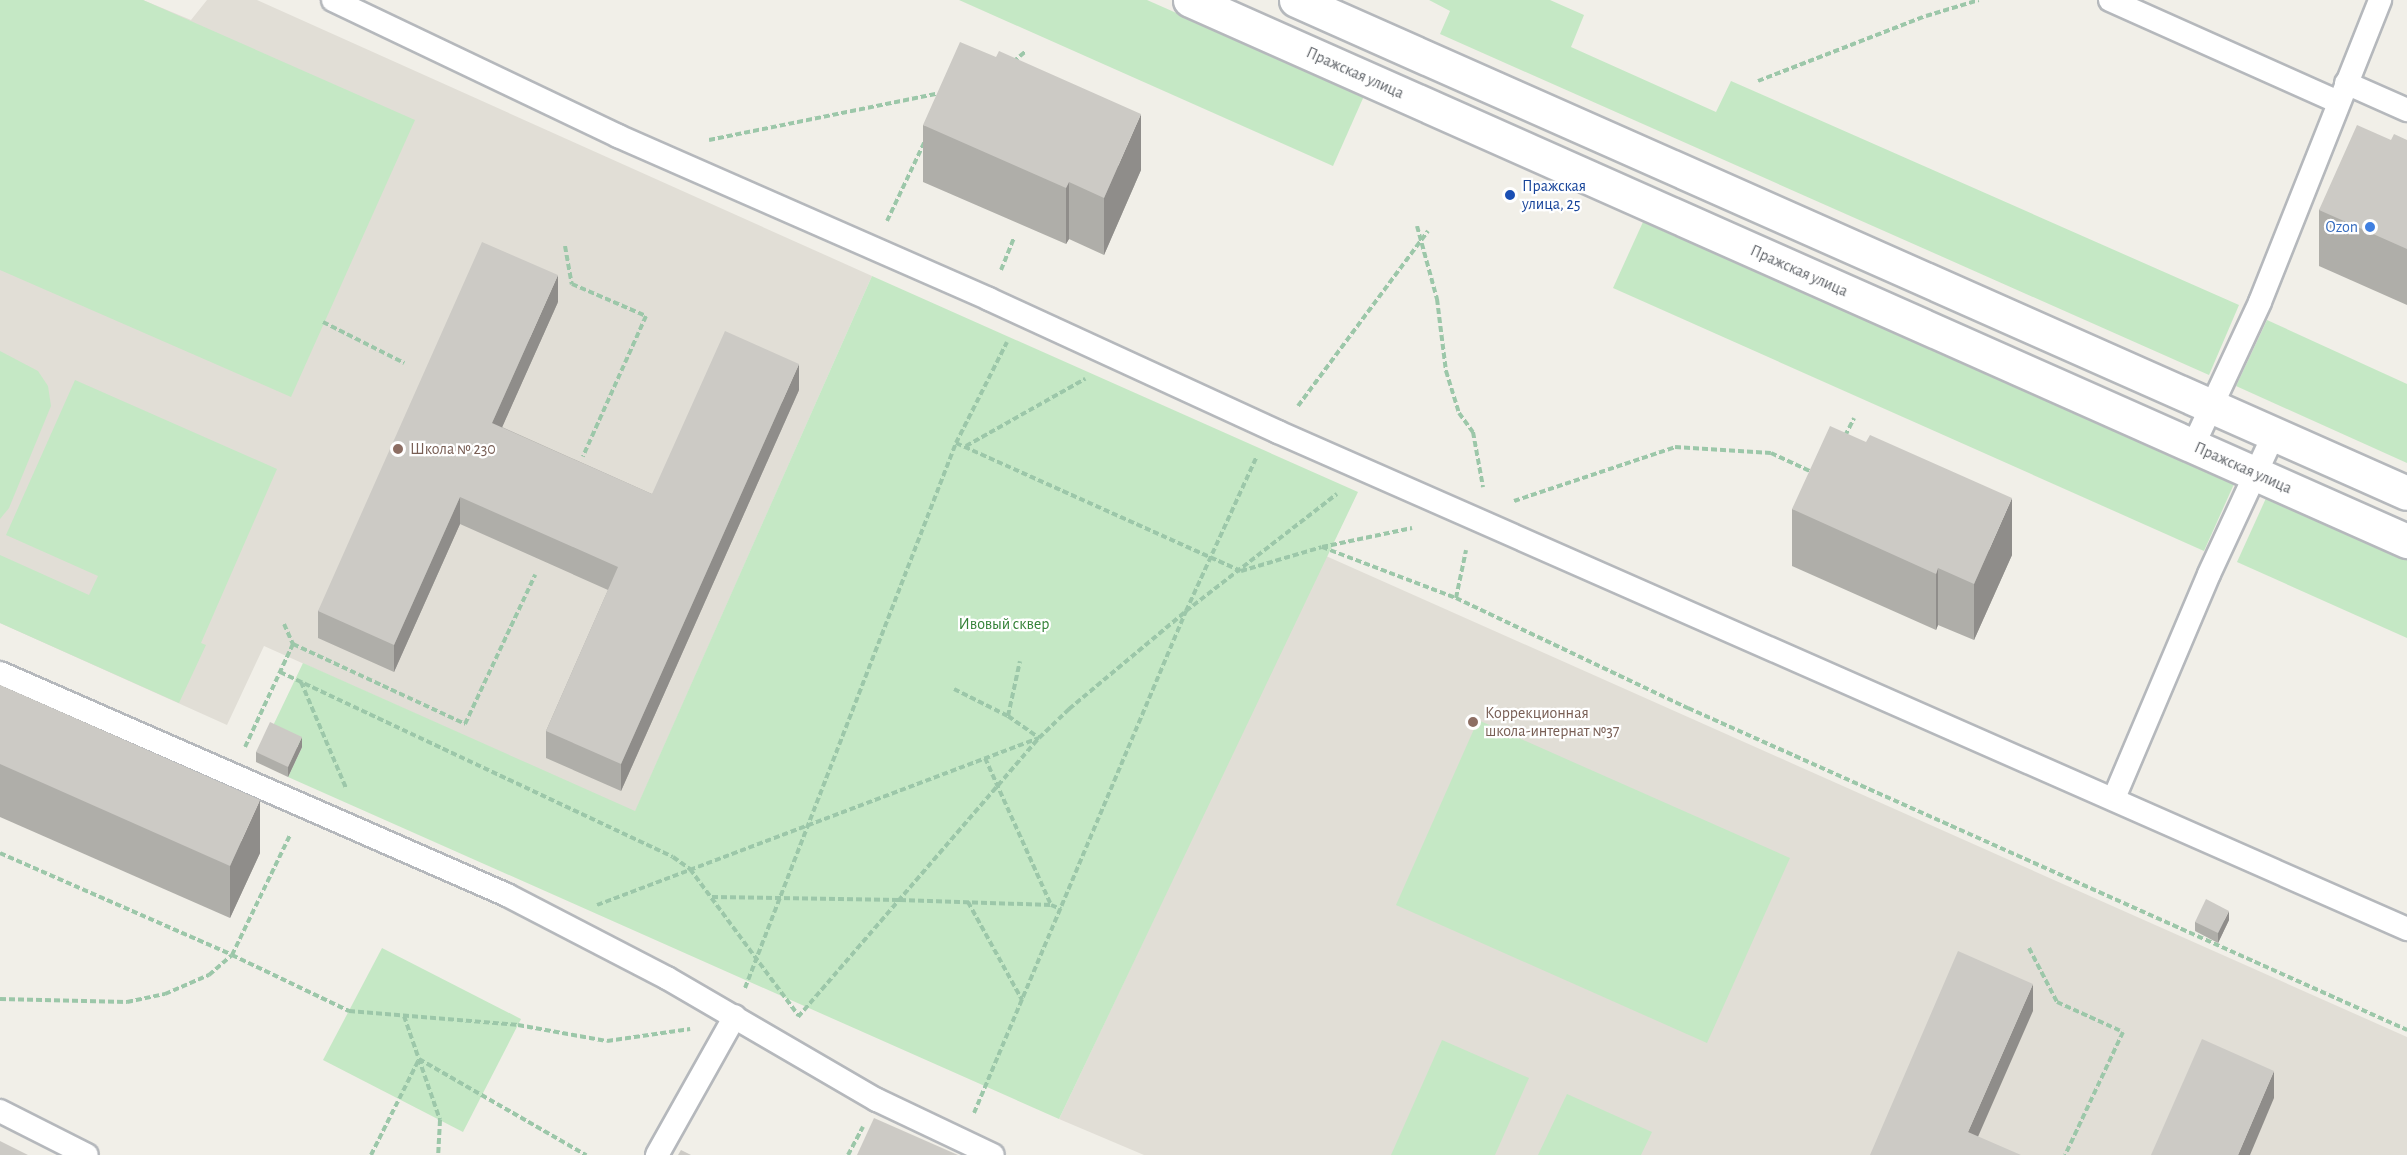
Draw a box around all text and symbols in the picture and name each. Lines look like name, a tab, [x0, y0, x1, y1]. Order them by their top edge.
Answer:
street label: Пражская улица	[1303, 43, 1407, 103]
place label: Пражская улица, 25	[1522, 176, 1586, 214]
marker: Пражская улица, 25	[1503, 188, 1517, 202]
place label: Ozon	[2326, 217, 2358, 237]
marker: Ozon	[2363, 220, 2377, 234]
street label: Пражская улица	[1747, 241, 1851, 301]
street label: Пражская улица	[2191, 438, 2295, 498]
place label: Школа № 230	[410, 439, 496, 459]
marker: Школа № 230	[391, 442, 405, 456]
park label: Ивовый сквер	[959, 614, 1049, 634]
place label: Коррекционная школа-интернат №37	[1485, 703, 1619, 741]
marker: Коррекционная школа-интернат №37	[1466, 715, 1480, 729]

